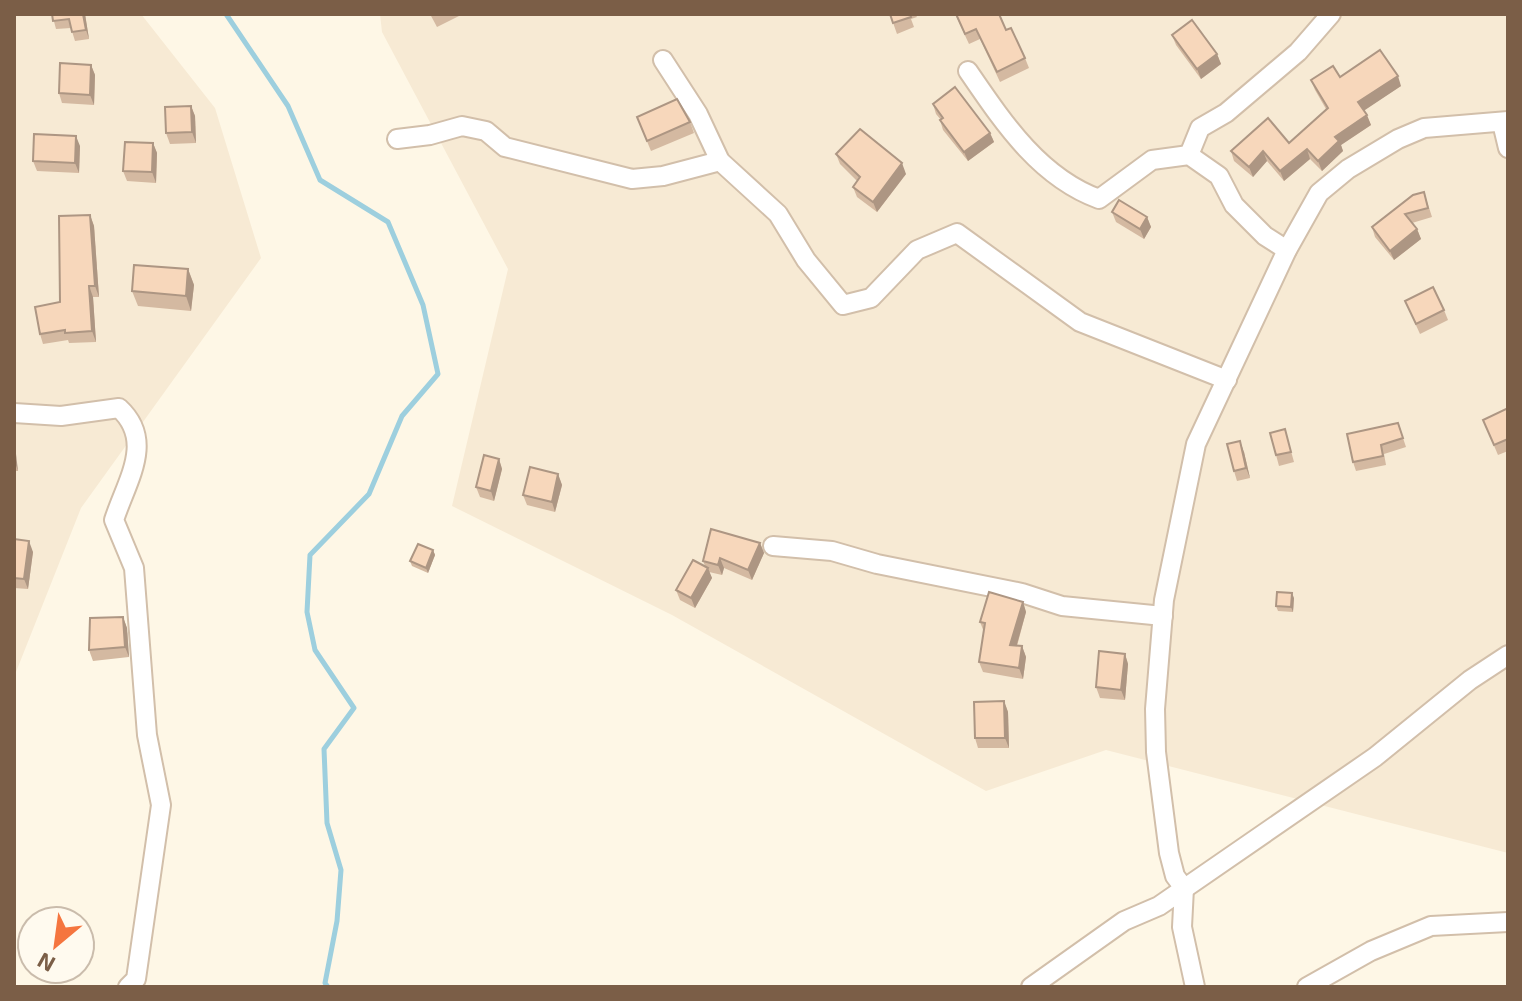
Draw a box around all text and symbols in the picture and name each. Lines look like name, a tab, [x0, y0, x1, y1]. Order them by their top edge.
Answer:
north arrow	[16, 905, 96, 985]
text: N	[33, 948, 59, 979]

